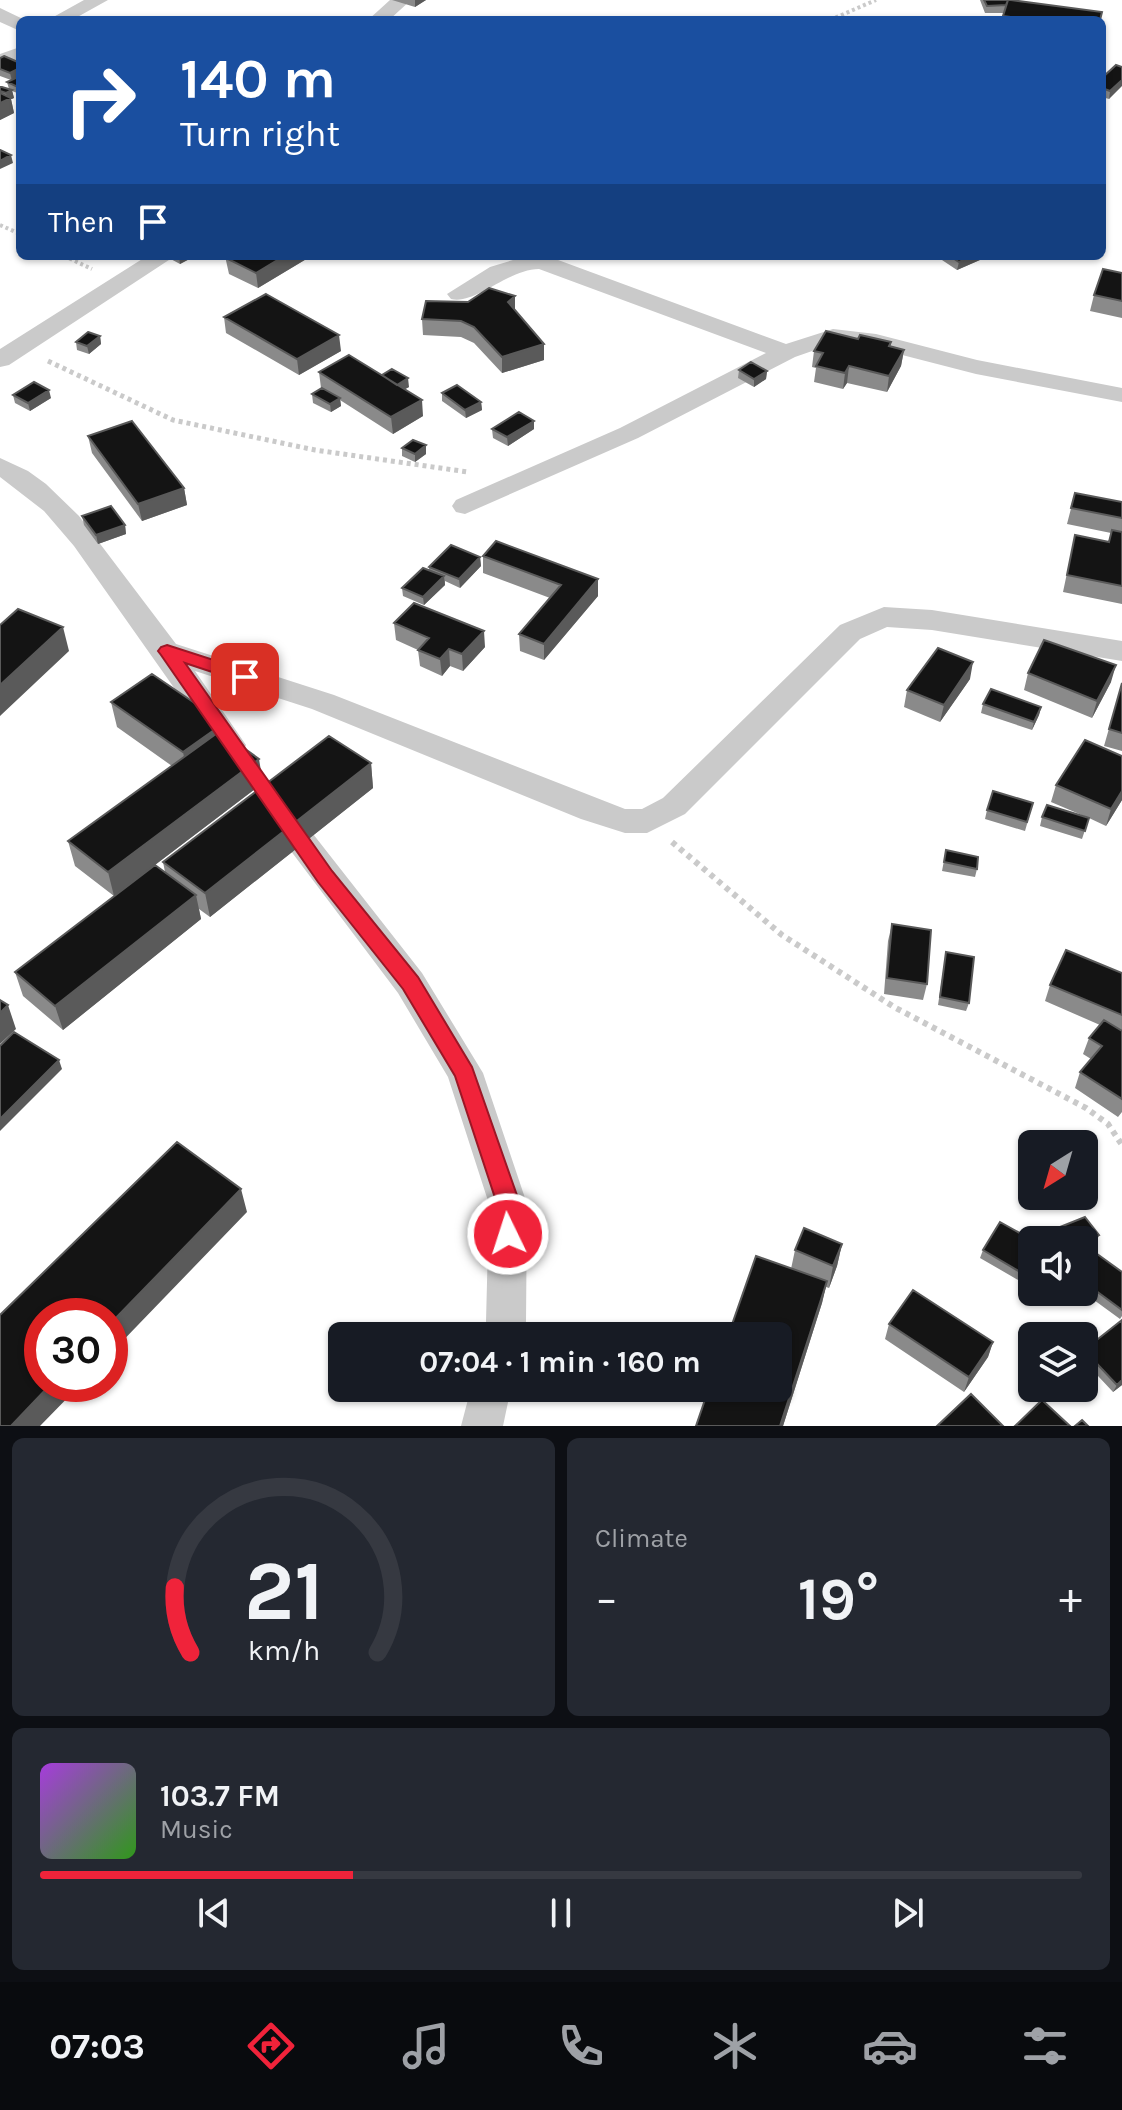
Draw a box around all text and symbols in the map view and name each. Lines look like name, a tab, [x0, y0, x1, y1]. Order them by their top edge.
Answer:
text: 140 m	[180, 46, 336, 111]
icon: right	[48, 48, 152, 152]
text: Turn right	[180, 113, 340, 155]
icon: arrive	[131, 200, 175, 244]
text: Then	[48, 204, 115, 240]
pin	[211, 643, 279, 711]
icon: arrive	[223, 655, 267, 699]
north arrow	[1018, 1130, 1098, 1210]
map controls	[1018, 1130, 1098, 1402]
position arrow	[466, 1192, 550, 1276]
button: sound	[1018, 1226, 1098, 1306]
speed limit sign: 30	[24, 1298, 128, 1402]
button: layers	[1018, 1322, 1098, 1402]
text: 07:04 · 1 min · 160 m	[419, 1344, 701, 1380]
text: Climate	[595, 1523, 688, 1554]
text: 21	[244, 1543, 324, 1640]
text: 19°	[798, 1564, 879, 1634]
text: −	[595, 1573, 618, 1624]
text: +	[1059, 1573, 1082, 1624]
text: km/h	[247, 1634, 320, 1667]
text: 103.7 FM	[160, 1778, 280, 1814]
text: Music	[160, 1814, 233, 1845]
icon: previous	[192, 1891, 236, 1935]
icon: pause	[539, 1891, 583, 1935]
icon: next	[886, 1891, 930, 1935]
icon: directions	[243, 2018, 299, 2074]
icon: music	[398, 2018, 454, 2074]
icon: phone	[553, 2018, 609, 2074]
icon: climate	[707, 2018, 763, 2074]
icon: car	[862, 2018, 918, 2074]
icon: filters	[1017, 2018, 1073, 2074]
text: 07:03	[49, 2025, 145, 2067]

